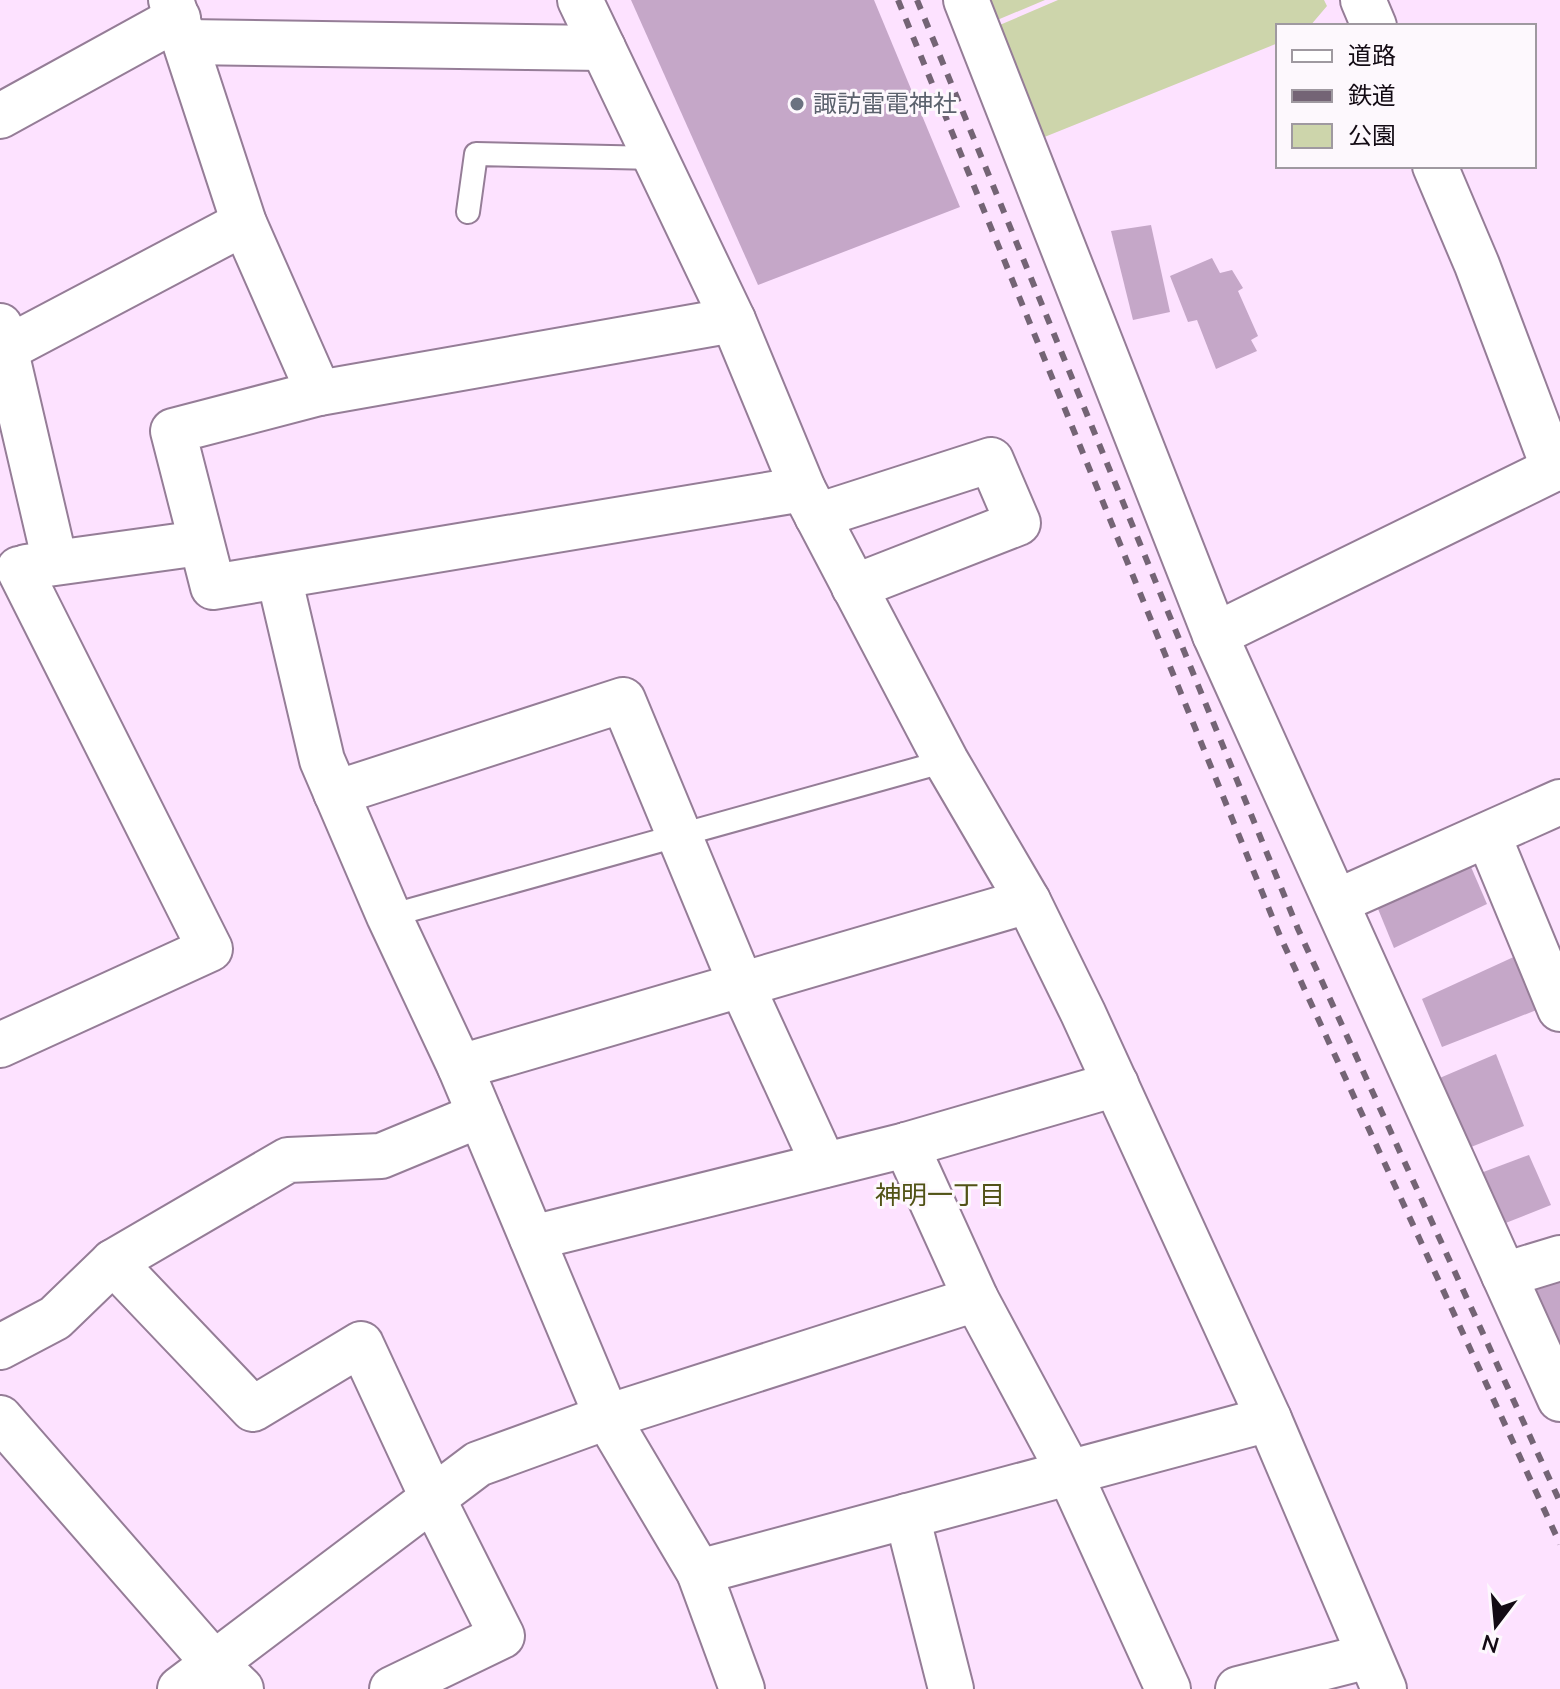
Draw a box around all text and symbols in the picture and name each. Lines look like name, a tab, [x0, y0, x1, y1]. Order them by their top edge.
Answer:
legend	[1276, 24, 1536, 168]
text: 道路	[1348, 40, 1396, 72]
text: 鉄道	[1348, 80, 1396, 112]
place label: 諏訪雷電神社	[813, 88, 957, 120]
marker: 諏訪雷電神社	[788, 95, 806, 113]
text: 公園	[1348, 120, 1396, 152]
district label: 神明一丁目	[875, 1178, 1005, 1213]
north arrow	[1456, 1585, 1536, 1665]
text: N	[1479, 1627, 1503, 1660]

